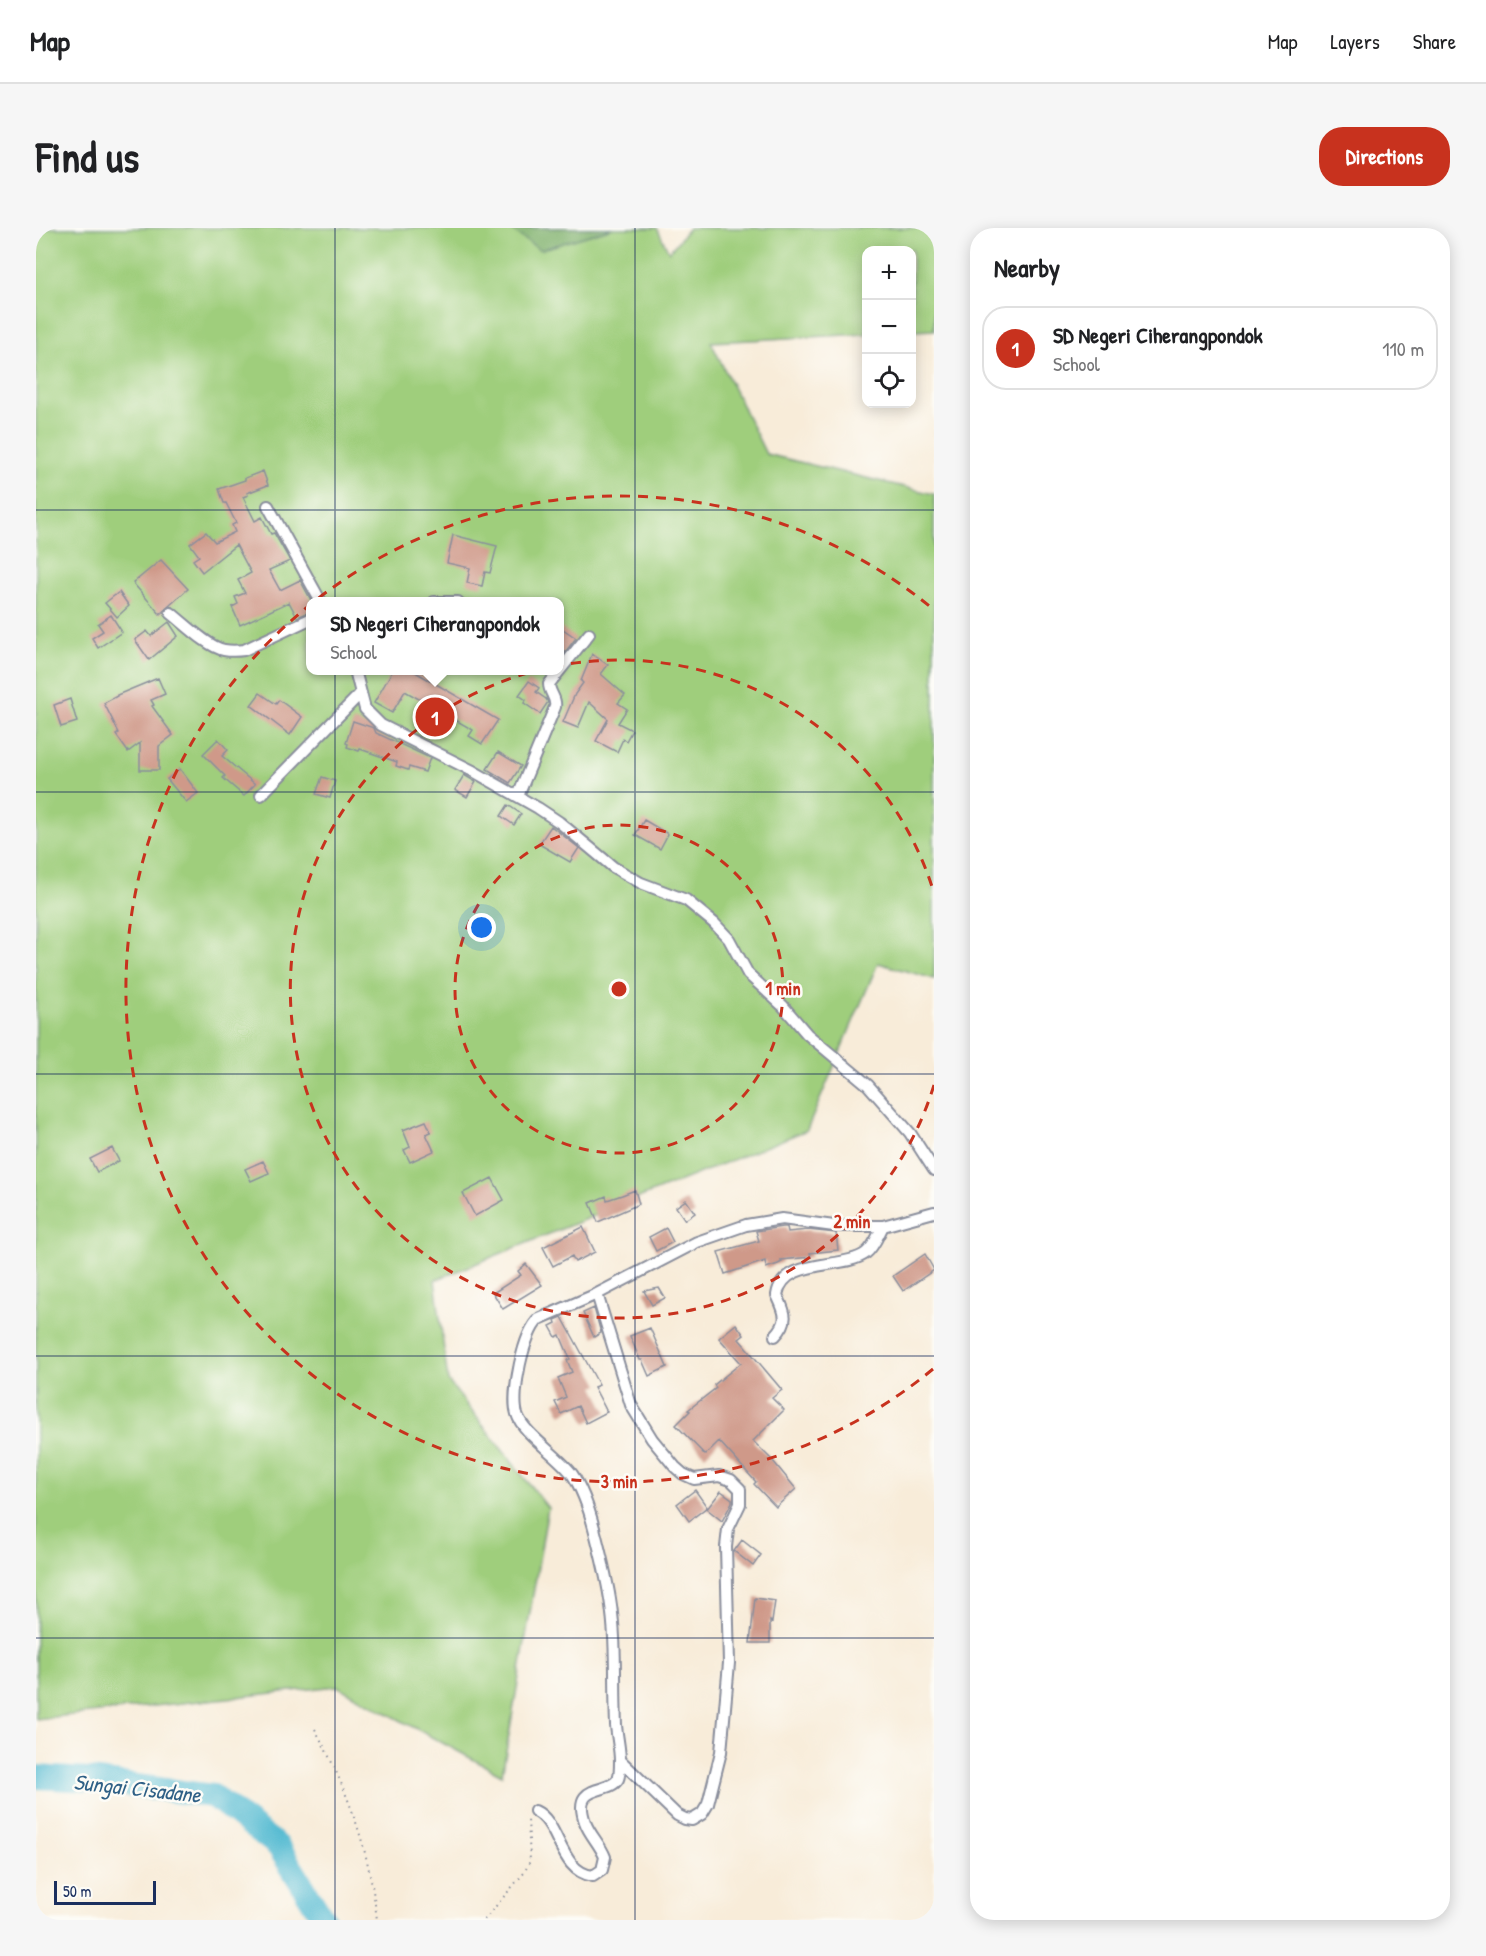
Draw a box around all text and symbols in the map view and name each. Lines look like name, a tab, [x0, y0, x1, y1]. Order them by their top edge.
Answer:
text: Map	[30, 22, 70, 60]
text: Map	[1268, 27, 1297, 56]
text: Layers	[1330, 27, 1380, 56]
text: Share	[1413, 27, 1456, 56]
button: Directions	[1319, 127, 1450, 186]
text: Find us	[36, 128, 139, 185]
map controls	[862, 246, 916, 408]
button: +	[862, 246, 916, 300]
text: Nearby	[994, 250, 1060, 285]
button: −	[862, 300, 916, 354]
text: SD Negeri Ciherangpondok	[1053, 320, 1263, 350]
text: 1	[1012, 335, 1019, 362]
text: 110 m	[1382, 335, 1424, 362]
text: School	[1053, 350, 1100, 377]
button: locate	[862, 354, 916, 408]
popup	[306, 597, 564, 675]
text: SD Negeri Ciherangpondok	[330, 608, 540, 638]
text: School	[330, 638, 377, 665]
pin: 1	[416, 694, 454, 740]
your location	[467, 913, 496, 942]
text: 1 min	[765, 976, 801, 1001]
centre of rings	[609, 979, 629, 999]
text: 2 min	[834, 1209, 870, 1234]
text: 3 min	[601, 1469, 637, 1494]
water label: Sungai Cisadane	[72, 1766, 203, 1810]
scale bar	[54, 1878, 156, 1906]
text: 50 m	[63, 1880, 92, 1902]

